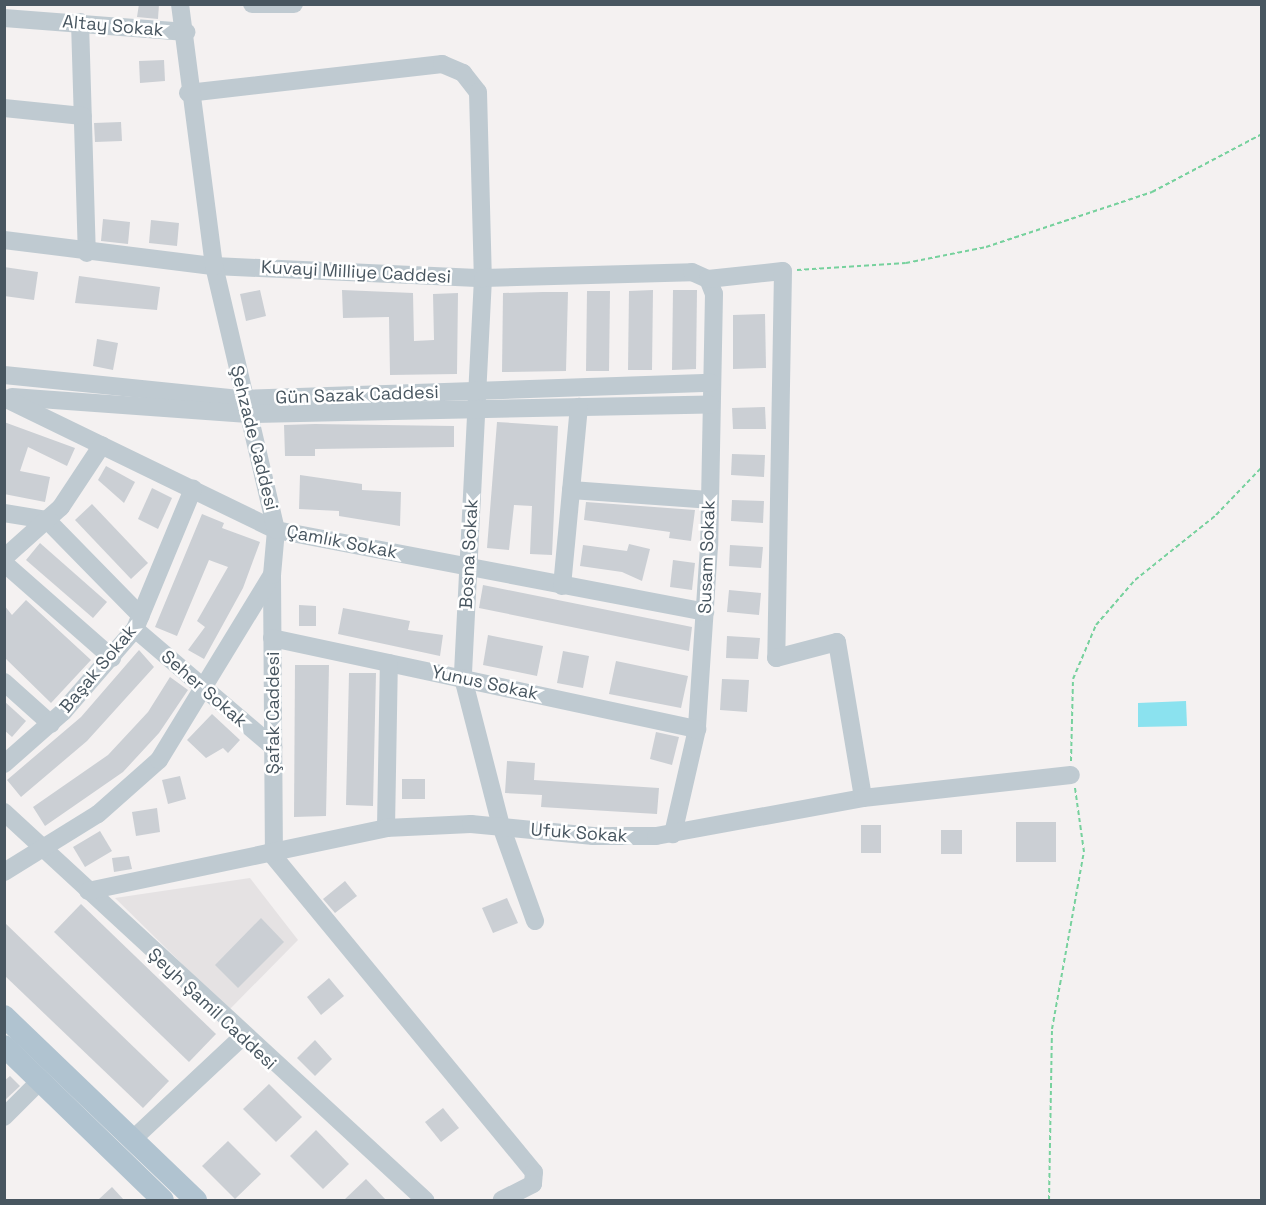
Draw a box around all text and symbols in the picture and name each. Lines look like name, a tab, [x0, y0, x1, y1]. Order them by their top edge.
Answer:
street label: Altay Sokak	[62, 11, 164, 41]
street label: Kuvayi Milliye Caddesi	[260, 256, 452, 288]
street label: Şehzade Caddesi	[226, 363, 282, 513]
street label: Gün Sazak Caddesi	[275, 381, 439, 409]
street label: Bosna Sokak	[455, 498, 483, 610]
street label: Susam Sokak	[694, 500, 720, 614]
street label: Çamlık Sokak	[285, 521, 399, 563]
street label: Başak Sokak	[55, 621, 141, 717]
street label: Seher Sokak	[157, 646, 251, 732]
street label: Şafak Caddesi	[262, 652, 284, 774]
street label: Yunus Sokak	[430, 661, 540, 705]
street label: Ufuk Sokak	[530, 819, 628, 847]
street label: Şeyh Şamil Caddesi	[143, 944, 281, 1074]

